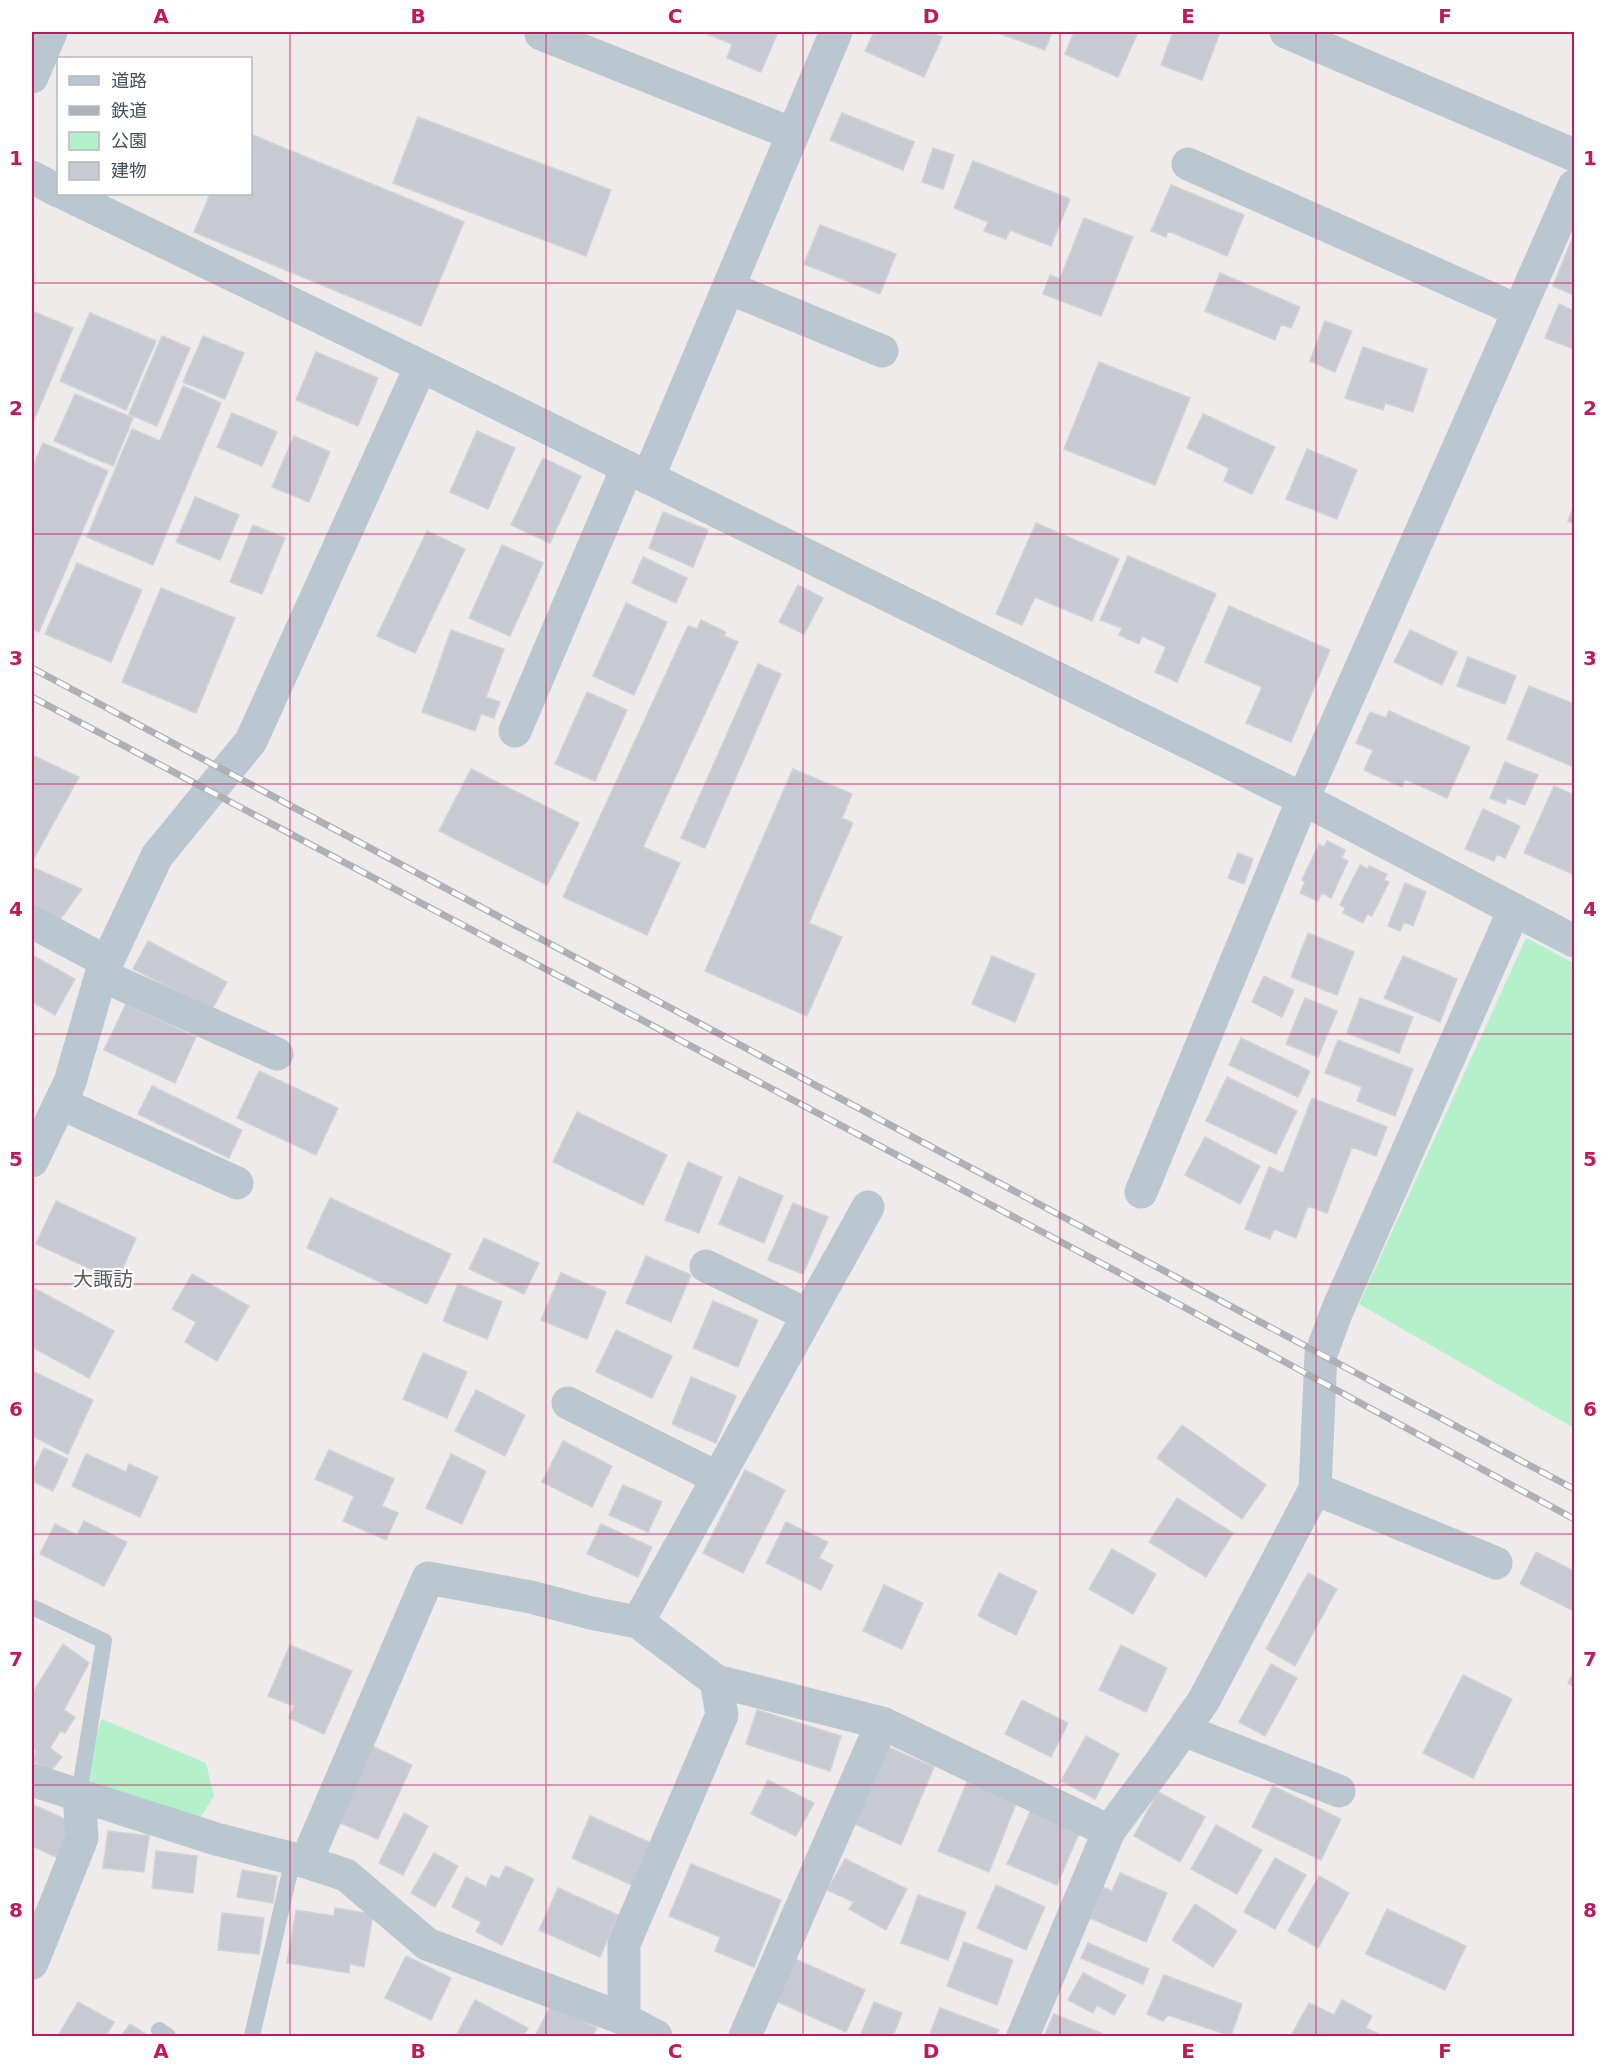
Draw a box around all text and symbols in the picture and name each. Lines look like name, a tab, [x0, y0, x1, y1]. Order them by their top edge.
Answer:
text: A	[153, 4, 169, 28]
text: B	[410, 4, 426, 28]
text: C	[668, 4, 682, 28]
text: D	[923, 4, 939, 28]
text: E	[1181, 4, 1195, 28]
text: F	[1438, 4, 1452, 28]
legend	[57, 57, 252, 195]
text: 道路	[111, 70, 147, 91]
text: 鉄道	[111, 100, 147, 121]
text: 公園	[111, 130, 147, 151]
text: 1	[9, 146, 23, 170]
text: 1	[1583, 146, 1597, 170]
text: 建物	[111, 160, 147, 181]
text: 2	[9, 396, 23, 420]
text: 2	[1583, 396, 1597, 420]
text: 3	[9, 646, 23, 670]
text: 3	[1583, 646, 1597, 670]
text: 4	[9, 897, 23, 921]
text: 4	[1583, 897, 1597, 921]
text: 5	[9, 1147, 23, 1171]
text: 5	[1583, 1147, 1597, 1171]
district label: 大諏訪	[73, 1267, 133, 1291]
text: 6	[9, 1397, 23, 1421]
text: 6	[1583, 1397, 1597, 1421]
text: 7	[9, 1647, 23, 1671]
text: 7	[1583, 1647, 1597, 1671]
text: 8	[9, 1898, 23, 1922]
text: 8	[1583, 1898, 1597, 1922]
text: A	[153, 2039, 169, 2063]
text: B	[410, 2039, 426, 2063]
text: C	[668, 2039, 682, 2063]
text: D	[923, 2039, 939, 2063]
text: E	[1181, 2039, 1195, 2063]
text: F	[1438, 2039, 1452, 2063]

